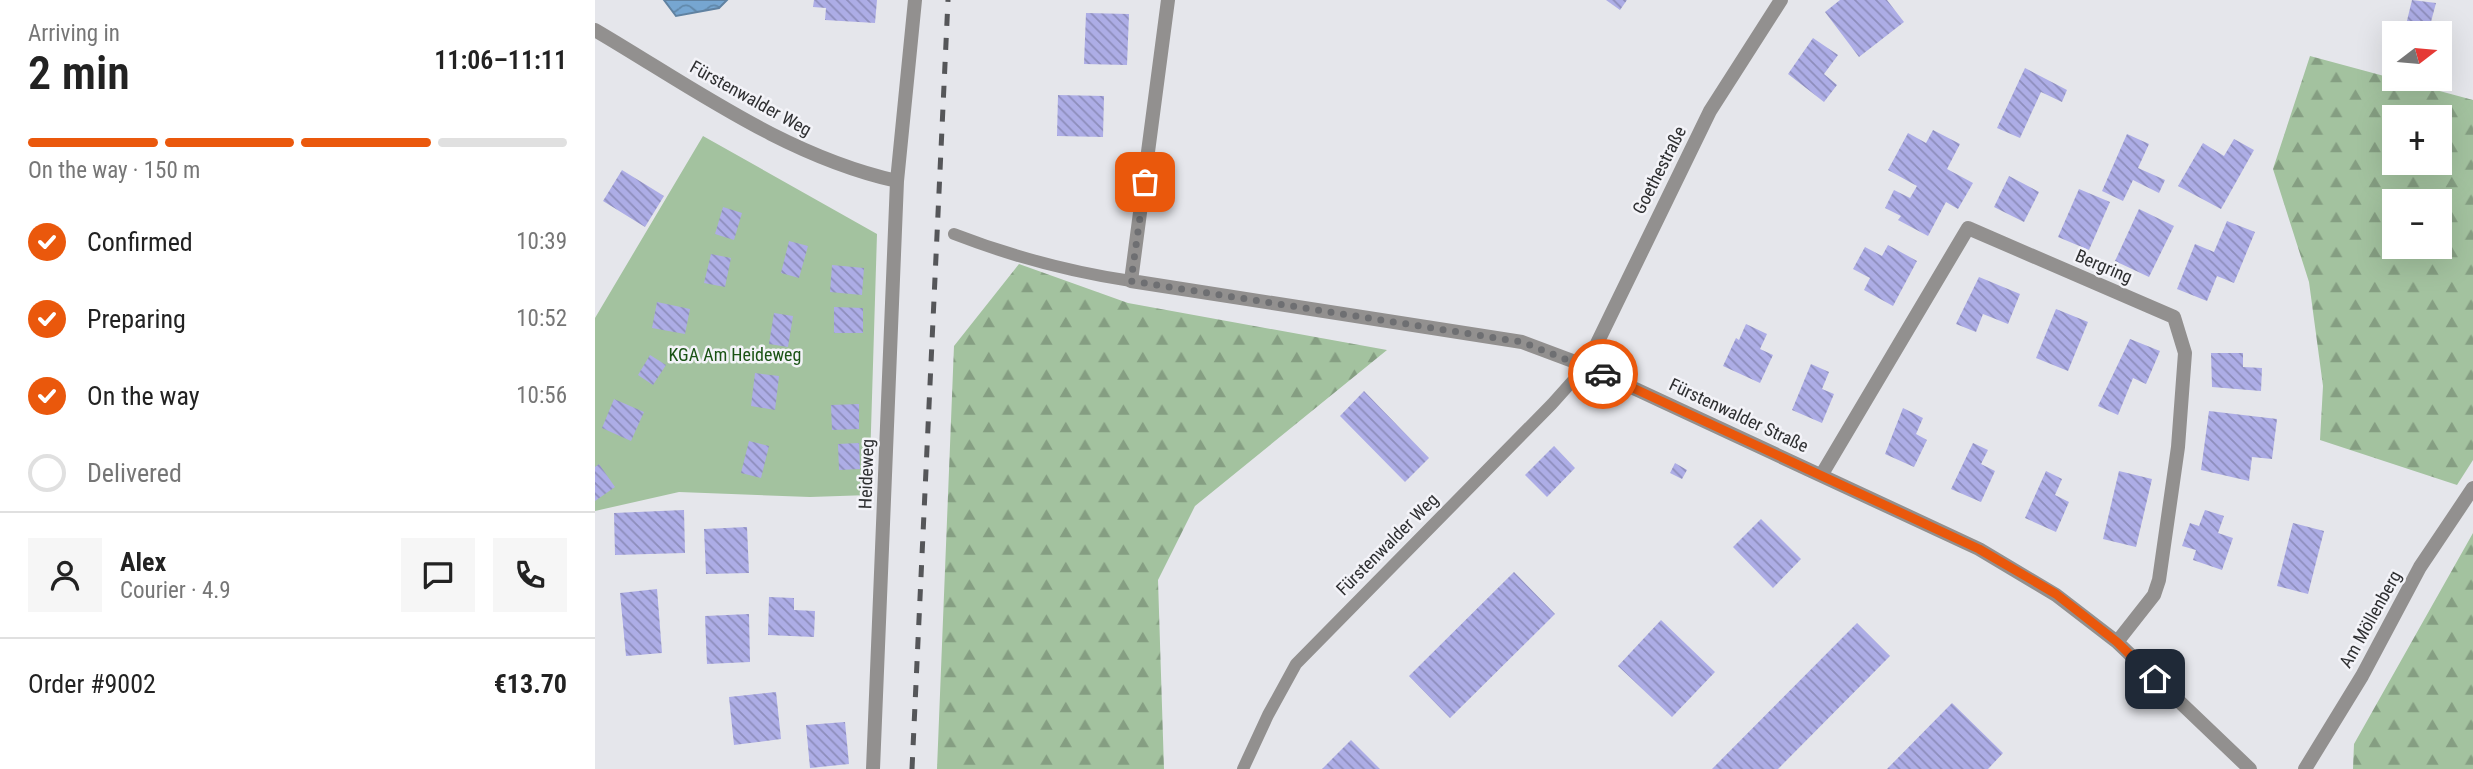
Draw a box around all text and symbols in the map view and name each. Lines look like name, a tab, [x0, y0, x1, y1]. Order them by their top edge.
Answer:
text: Arriving in	[28, 20, 120, 47]
north arrow	[2382, 21, 2452, 91]
map controls	[2382, 21, 2452, 259]
text: 11:06–11:11	[434, 45, 567, 75]
text: 2 min	[28, 46, 130, 100]
street label: Fürstenwalder Weg	[687, 56, 815, 140]
button: +	[2382, 105, 2452, 175]
street label: Goethestraße	[1628, 123, 1690, 217]
pin	[1115, 152, 1175, 212]
text: On the way · 150 m	[28, 157, 200, 184]
icon: bag	[1126, 163, 1164, 201]
button: −	[2382, 189, 2452, 259]
icon: check	[28, 223, 66, 261]
text: Confirmed	[87, 227, 193, 257]
text: 10:39	[516, 228, 567, 255]
street label: Bergring	[2072, 245, 2136, 287]
icon: check	[28, 300, 66, 338]
text: Preparing	[87, 304, 186, 334]
text: 10:52	[516, 305, 567, 332]
courier	[1568, 339, 1638, 409]
park label: KGA Am Heideweg	[669, 344, 801, 365]
icon: car	[1584, 355, 1622, 393]
street label: Fürstenwalder Straße	[1666, 374, 1812, 456]
icon: check	[28, 377, 66, 415]
text: On the way	[87, 381, 200, 411]
text: 10:56	[516, 382, 567, 409]
street label: Heideweg	[854, 439, 878, 509]
text: Delivered	[87, 458, 182, 488]
street label: Fürstenwalder Weg	[1332, 489, 1442, 599]
button: person	[28, 538, 102, 612]
button: chat	[401, 538, 475, 612]
button: phone	[493, 538, 567, 612]
text: Alex	[120, 547, 166, 577]
street label: Am Möllenberg	[2335, 567, 2405, 671]
text: Courier · 4.9	[120, 577, 231, 604]
pin	[2125, 649, 2185, 709]
icon: home	[2136, 660, 2174, 698]
text: Order #9002	[28, 669, 156, 699]
text: €13.70	[494, 669, 567, 699]

